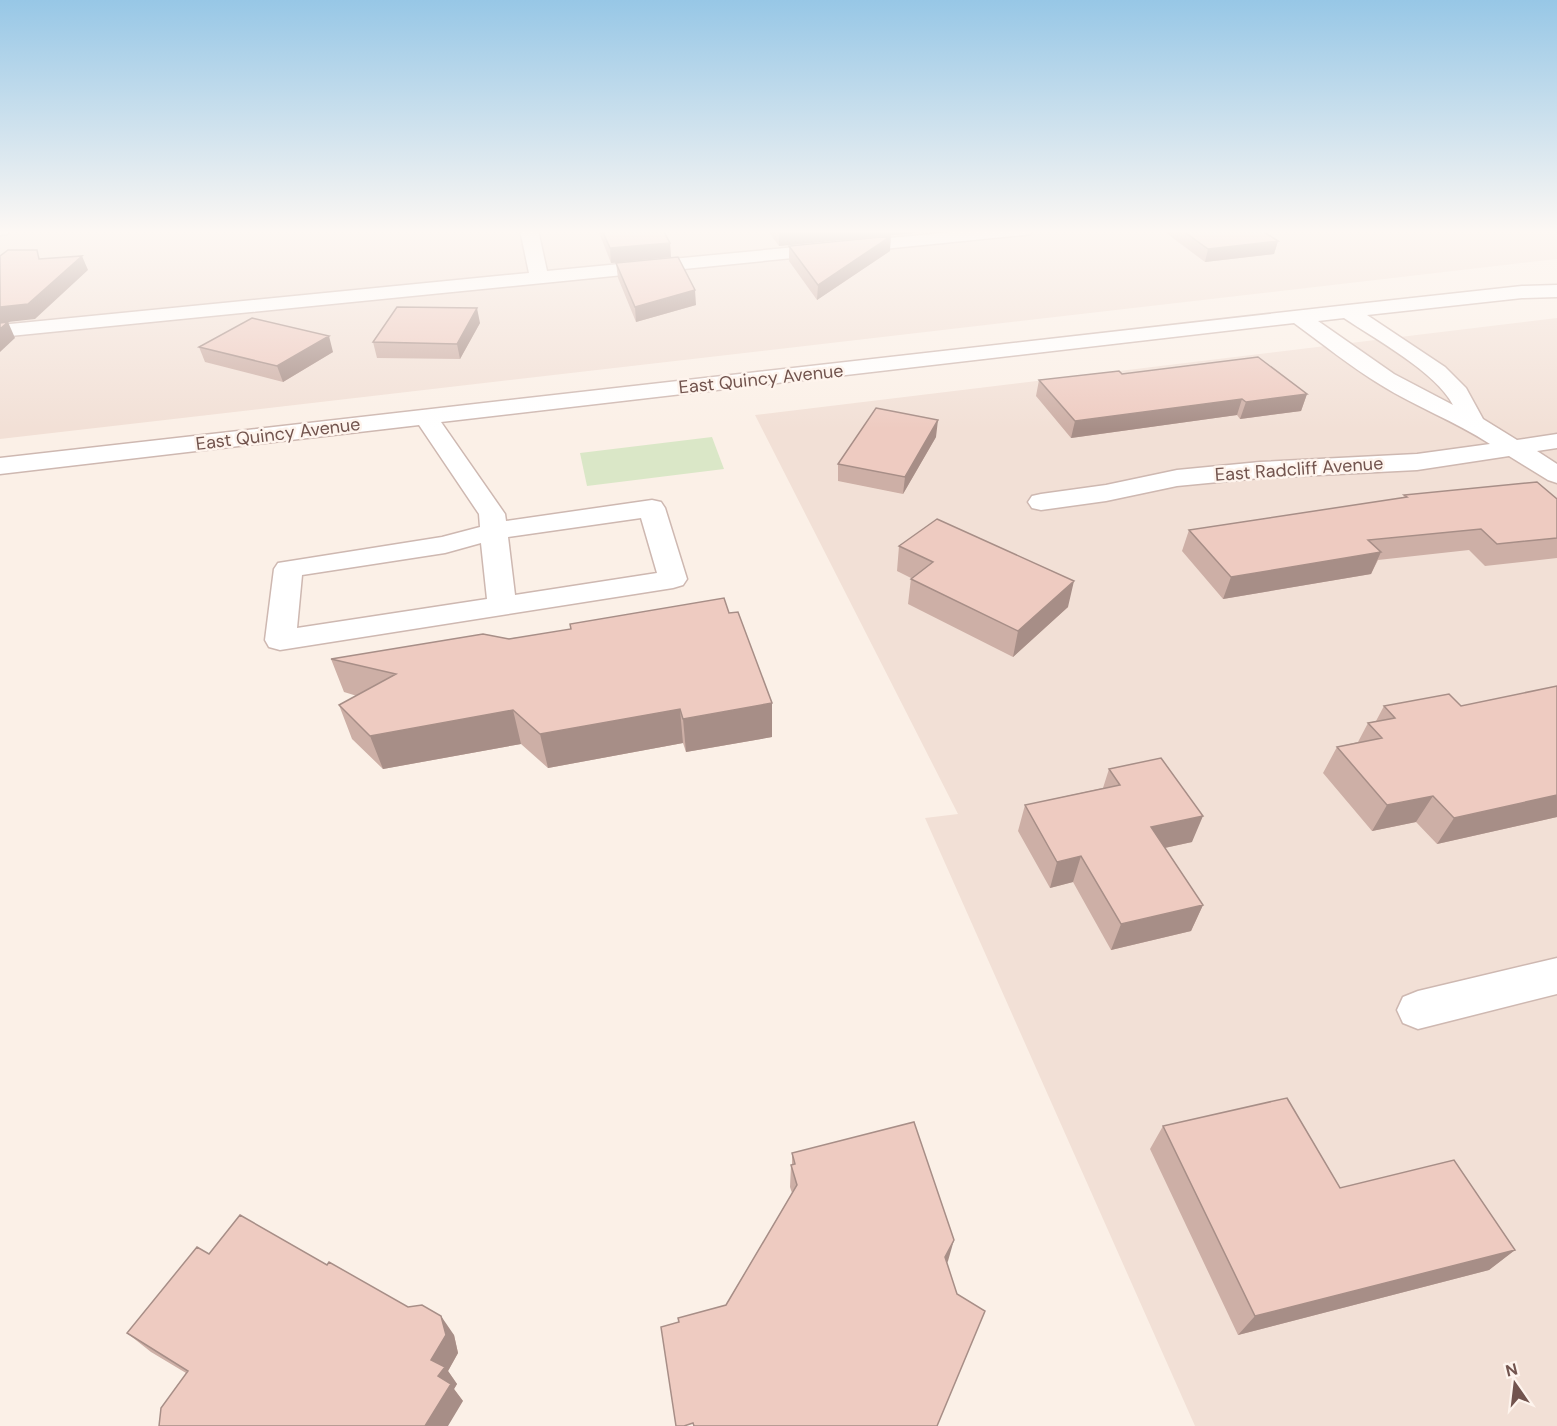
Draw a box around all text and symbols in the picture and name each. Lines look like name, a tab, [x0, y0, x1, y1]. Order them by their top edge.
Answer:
street label: East Quincy Avenue	[677, 358, 845, 400]
street label: East Quincy Avenue	[194, 412, 362, 456]
street label: East Radcliff Avenue	[1214, 451, 1384, 487]
north arrow	[1485, 1354, 1545, 1414]
text: N	[1503, 1358, 1520, 1382]

